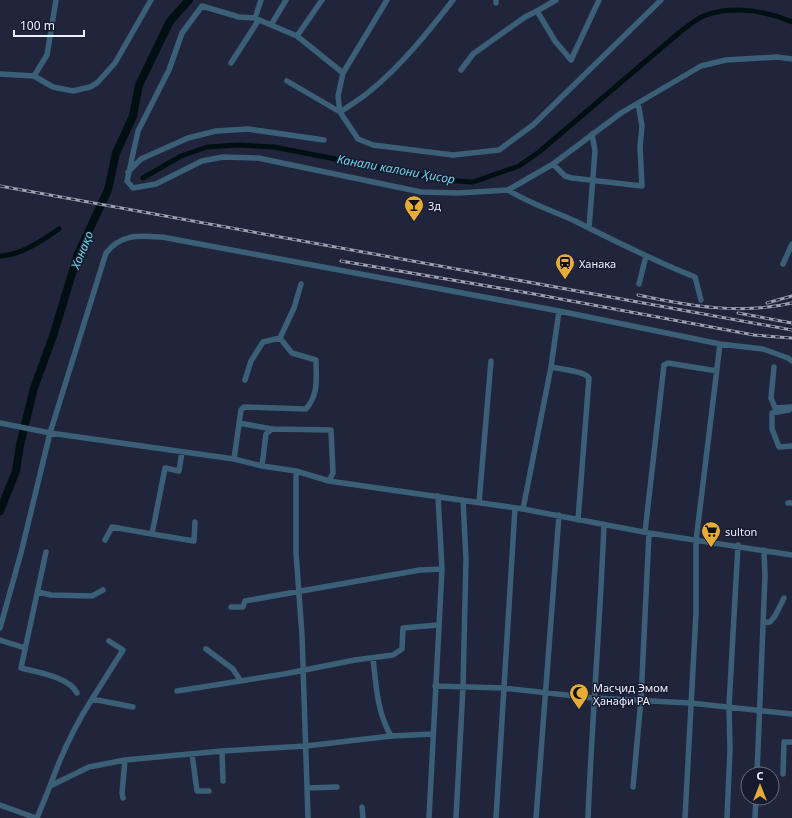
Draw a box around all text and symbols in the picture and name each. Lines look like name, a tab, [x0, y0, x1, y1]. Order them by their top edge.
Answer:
scale bar	[14, 12, 84, 38]
text: 100 m	[20, 17, 55, 34]
water label: Канали калони Ҳисор	[336, 150, 456, 188]
bar icon: 3д	[403, 194, 425, 222]
place label: 3д	[428, 198, 441, 213]
water label: Хонақо	[66, 228, 97, 273]
station icon: Ханака	[554, 252, 576, 280]
place label: Ханака	[579, 256, 616, 271]
supermarket icon: sulton	[700, 520, 722, 548]
place label: sulton	[725, 524, 757, 539]
place label: Масҷид Эмом Ҳанафи РА	[593, 680, 668, 708]
mosque icon: Масҷид Эмом Ҳанафи РА	[568, 682, 590, 710]
north arrow	[740, 766, 780, 806]
text: С	[756, 768, 764, 783]

